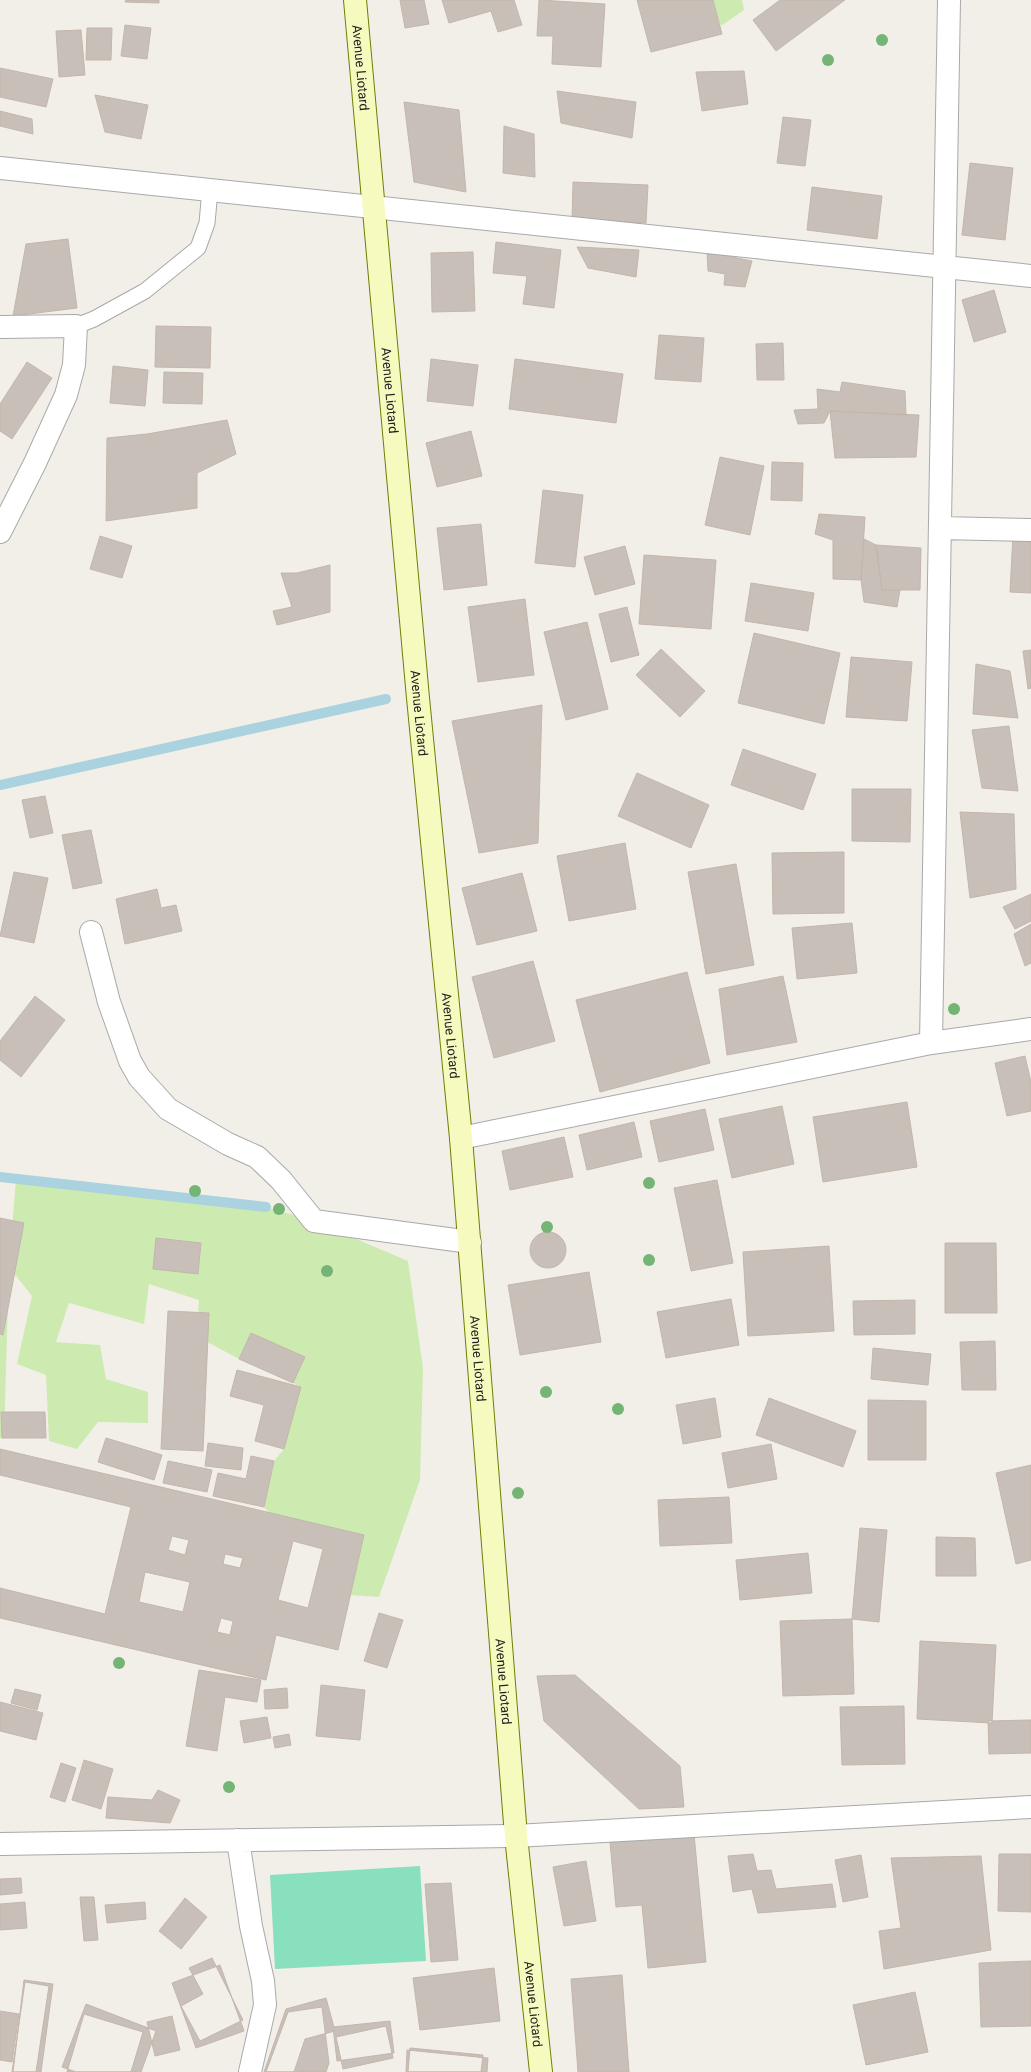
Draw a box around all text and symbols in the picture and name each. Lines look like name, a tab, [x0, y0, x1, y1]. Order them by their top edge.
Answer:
street label: Avenue Liotard	[350, 24, 372, 111]
street label: Avenue Liotard	[379, 347, 402, 434]
street label: Avenue Liotard	[408, 669, 431, 757]
street label: Avenue Liotard	[439, 992, 463, 1079]
street label: Avenue Liotard	[467, 1315, 489, 1402]
street label: Avenue Liotard	[493, 1638, 515, 1725]
street label: Avenue Liotard	[522, 1960, 546, 2048]

